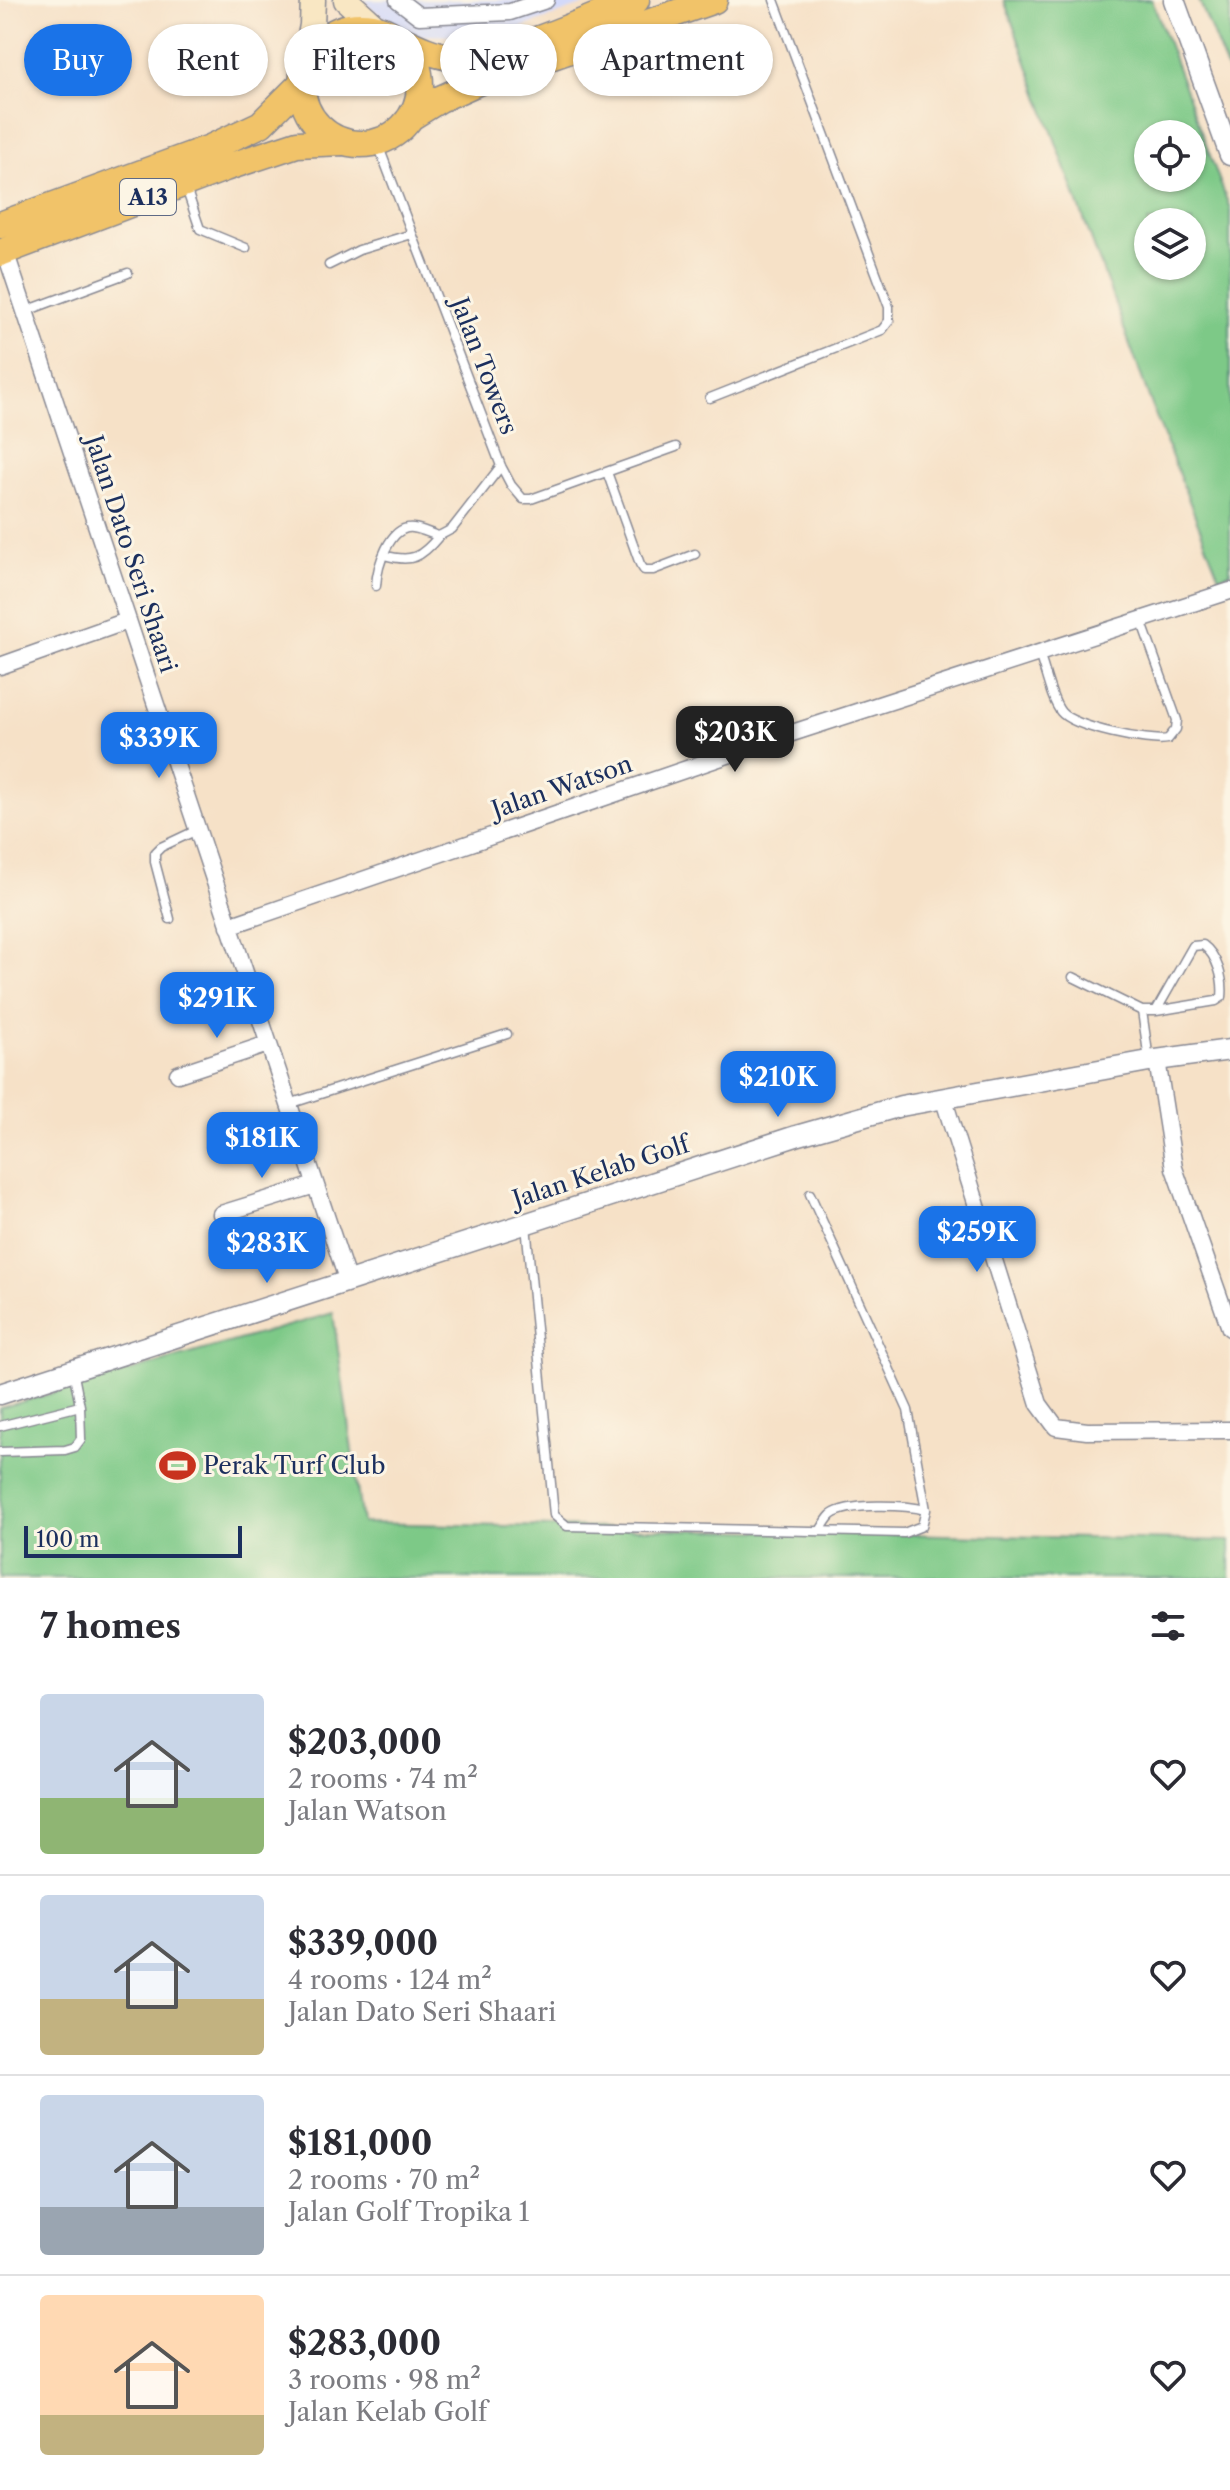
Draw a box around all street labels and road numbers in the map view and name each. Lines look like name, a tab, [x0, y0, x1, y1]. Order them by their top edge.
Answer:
road number: A13	[120, 179, 176, 215]
street label: Jalan Towers	[444, 290, 524, 438]
street label: Jalan Dato Seri Shaari	[78, 428, 184, 676]
street label: Jalan Watson	[484, 749, 636, 825]
street label: Jalan Kelab Golf	[505, 1129, 695, 1215]

